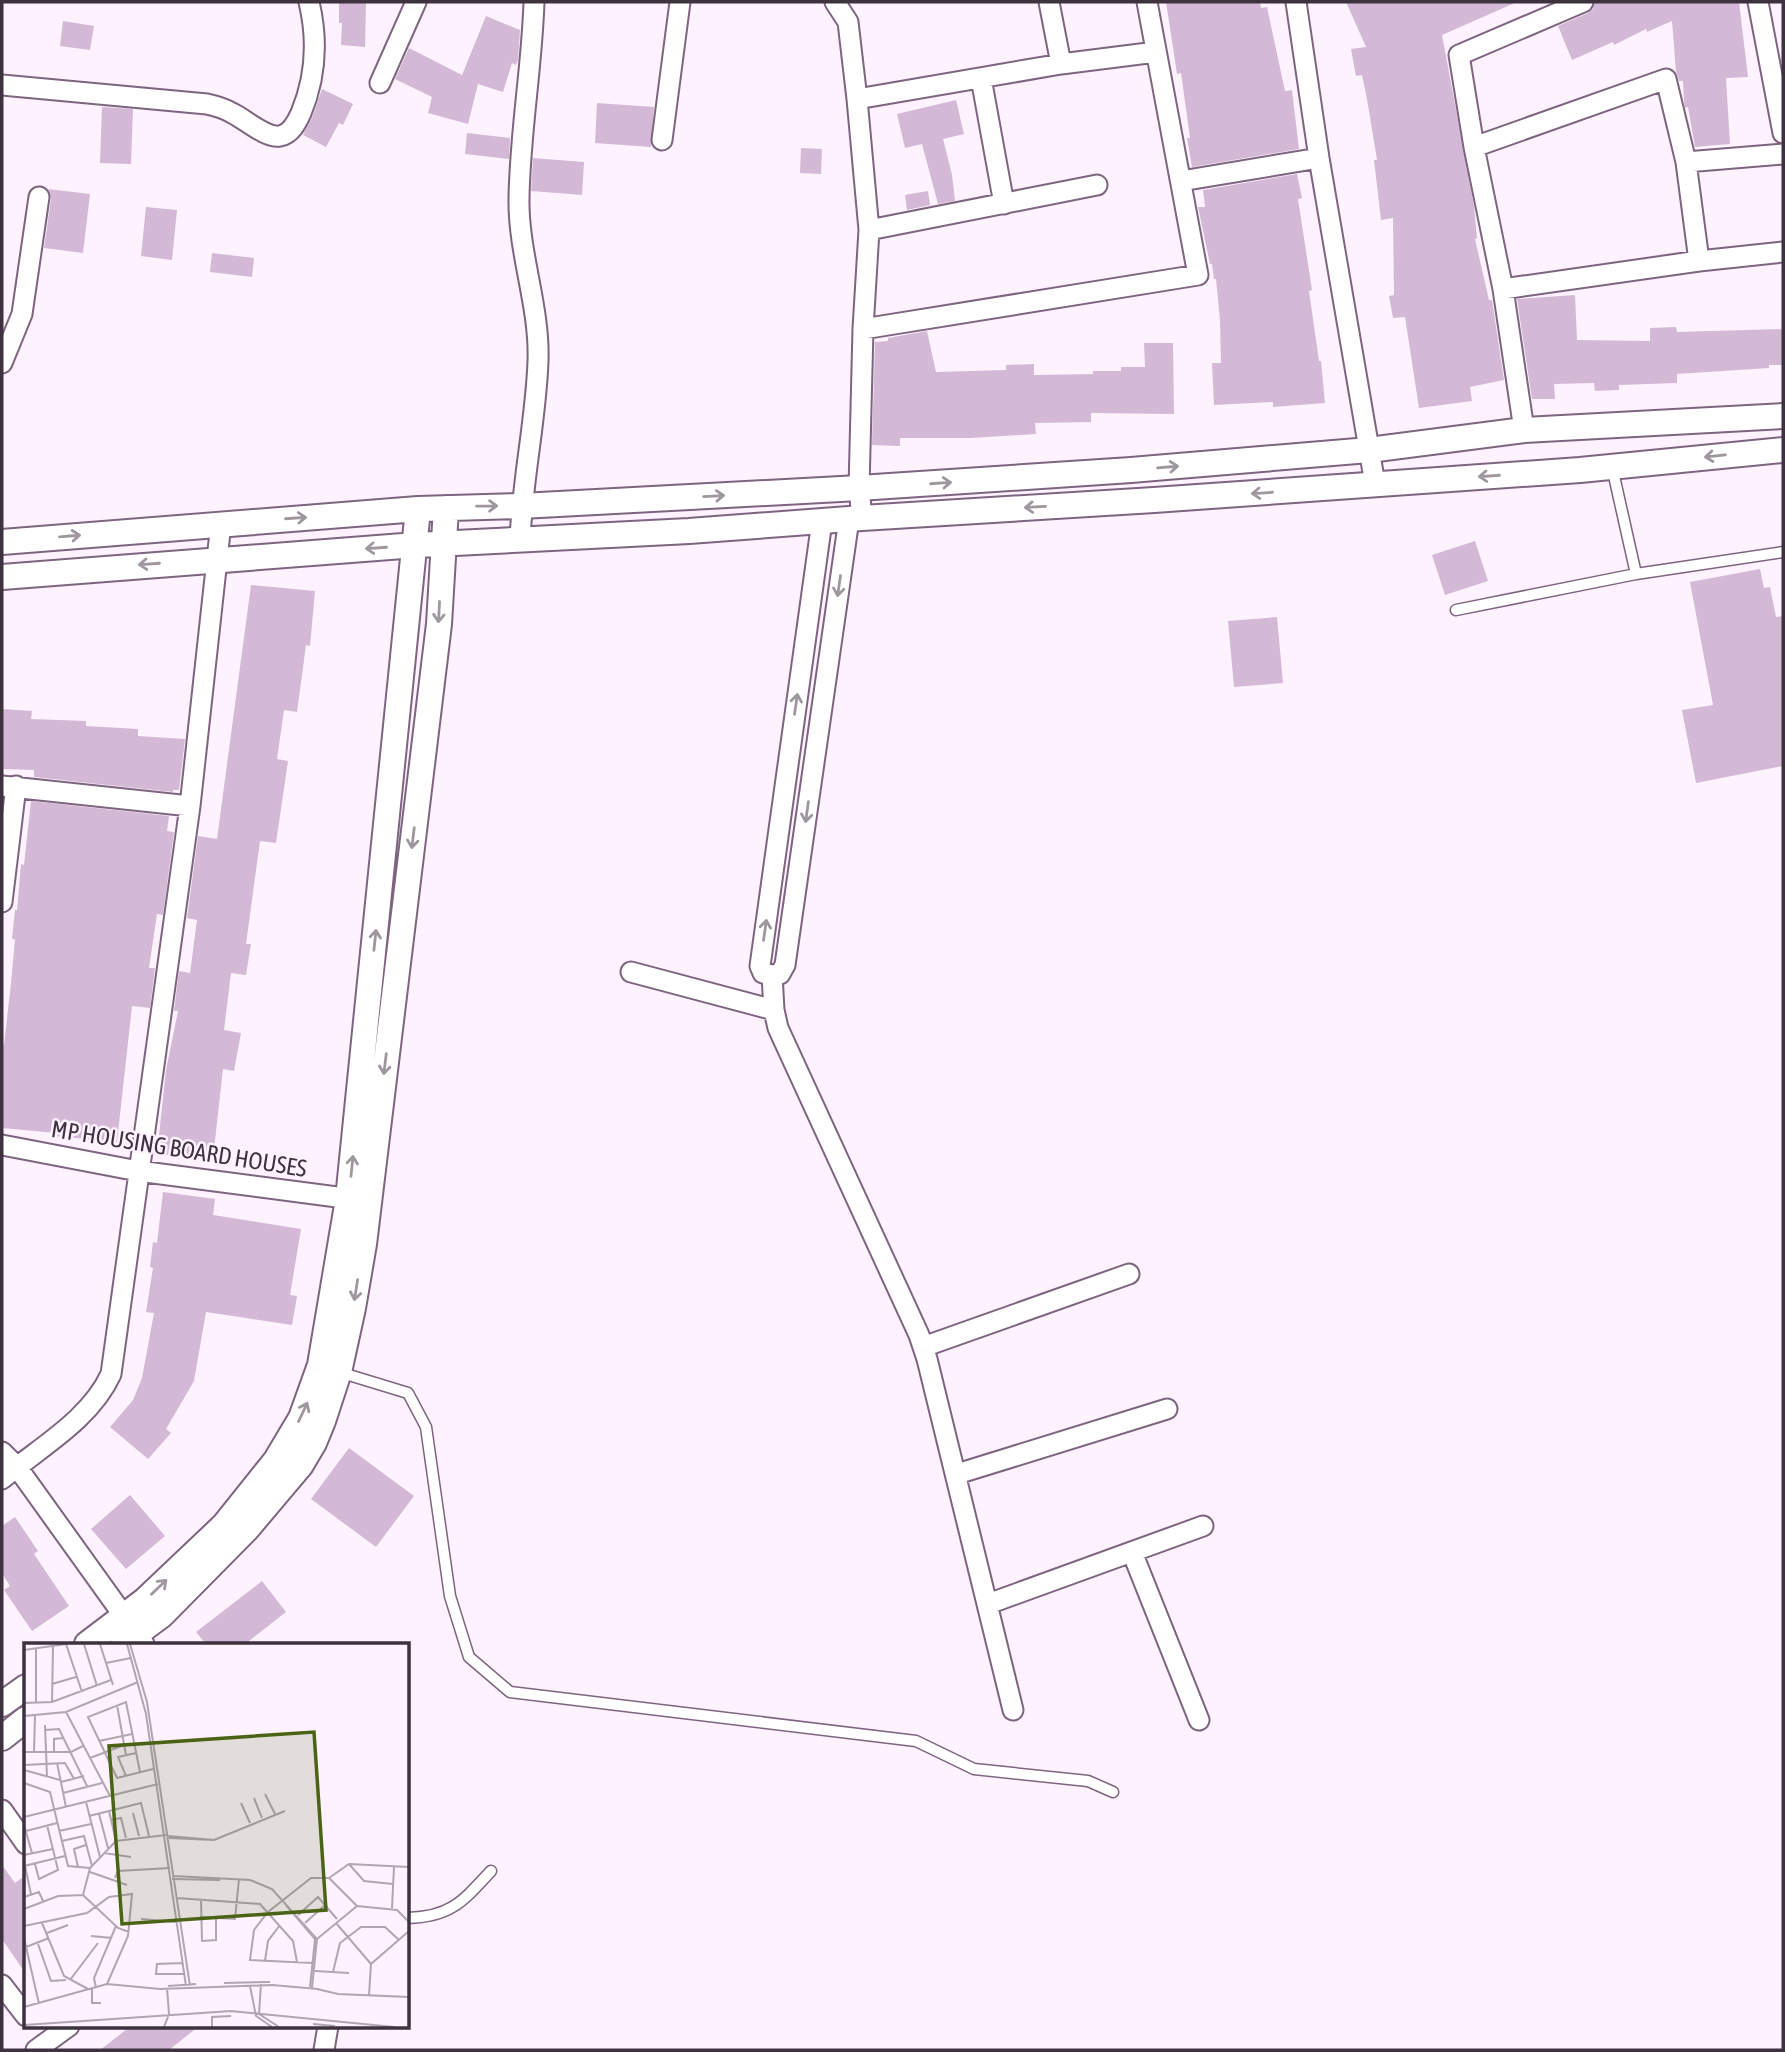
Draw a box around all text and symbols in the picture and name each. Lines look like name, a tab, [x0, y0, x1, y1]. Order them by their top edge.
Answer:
one-way arrow	[1705, 450, 1727, 463]
one-way arrow	[1156, 460, 1179, 473]
one-way arrow	[1478, 470, 1501, 483]
one-way arrow	[929, 476, 952, 489]
one-way arrow	[1251, 486, 1274, 499]
one-way arrow	[702, 489, 725, 502]
one-way arrow	[475, 500, 498, 513]
one-way arrow	[1024, 501, 1047, 514]
one-way arrow	[285, 511, 307, 524]
one-way arrow	[58, 529, 80, 542]
one-way arrow	[365, 542, 388, 555]
one-way arrow	[138, 558, 161, 571]
one-way arrow	[832, 575, 845, 597]
one-way arrow	[432, 601, 445, 623]
one-way arrow	[790, 694, 803, 716]
one-way arrow	[800, 800, 813, 823]
one-way arrow	[406, 827, 419, 849]
one-way arrow	[758, 919, 771, 942]
one-way arrow	[369, 929, 382, 952]
one-way arrow	[379, 1052, 392, 1075]
street label: MP HOUSING BOARD HOUSES	[50, 1115, 309, 1182]
one-way arrow	[345, 1155, 358, 1178]
one-way arrow	[349, 1278, 362, 1301]
one-way arrow	[297, 1402, 310, 1424]
one-way arrow	[150, 1578, 167, 1595]
inset map	[24, 1643, 410, 2028]

